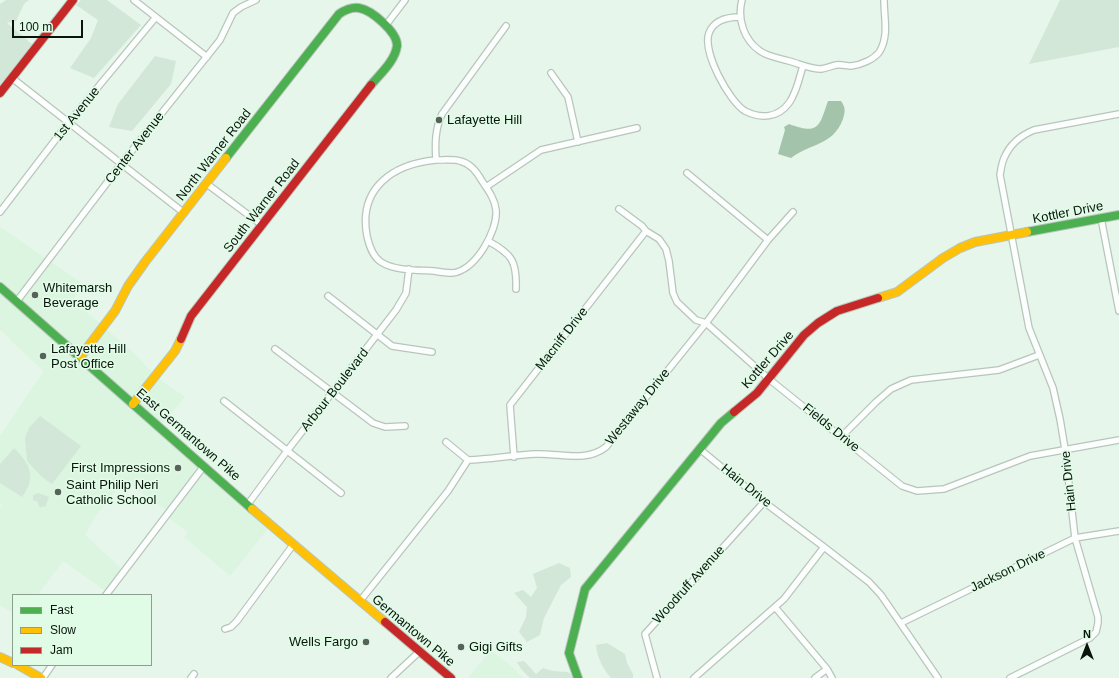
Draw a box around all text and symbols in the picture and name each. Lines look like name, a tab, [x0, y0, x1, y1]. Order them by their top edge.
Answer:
scale bar	[14, 12, 85, 38]
text: 100 m	[19, 20, 52, 34]
street label: 1st Avenue	[51, 84, 103, 144]
street label: North Warner Road	[173, 106, 255, 204]
street label: Center Avenue	[102, 109, 168, 187]
place label: Lafayette Hill	[447, 112, 522, 128]
marker: Lafayette Hill	[434, 115, 444, 125]
street label: South Warner Road	[221, 156, 303, 256]
street label: Kottler Drive	[1031, 199, 1105, 227]
place label: Whitemarsh Beverage	[43, 280, 112, 311]
marker: Whitemarsh Beverage	[30, 290, 40, 300]
street label: Macniff Drive	[533, 304, 591, 374]
street label: Kottler Drive	[739, 328, 797, 392]
place label: Lafayette Hill Post Office	[51, 341, 126, 372]
street label: Arbour Boulevard	[298, 345, 372, 435]
marker: Lafayette Hill Post Office	[38, 351, 48, 361]
street label: Westaway Drive	[602, 366, 674, 448]
street label: East Germantown Pike	[133, 386, 243, 484]
street label: Fields Drive	[799, 400, 863, 456]
street label: Hain Drive	[1058, 450, 1080, 512]
place label: First Impressions	[71, 460, 170, 476]
street label: Hain Drive	[718, 461, 774, 511]
marker: First Impressions	[173, 463, 183, 473]
place label: Saint Philip Neri Catholic School	[66, 477, 158, 508]
marker: Saint Philip Neri Catholic School	[53, 487, 63, 497]
street label: Woodruff Avenue	[650, 543, 728, 627]
street label: Jackson Drive	[968, 546, 1048, 596]
street label: Germantown Pike	[368, 592, 458, 670]
legend	[12, 594, 152, 666]
text: Fast	[50, 603, 73, 617]
text: Slow	[50, 623, 76, 637]
north arrow	[1067, 626, 1107, 666]
text: N	[1083, 628, 1091, 640]
place label: Wells Fargo	[289, 634, 358, 650]
marker: Wells Fargo	[361, 637, 371, 647]
place label: Gigi Gifts	[469, 639, 522, 655]
marker: Gigi Gifts	[456, 642, 466, 652]
text: Jam	[50, 643, 73, 657]

